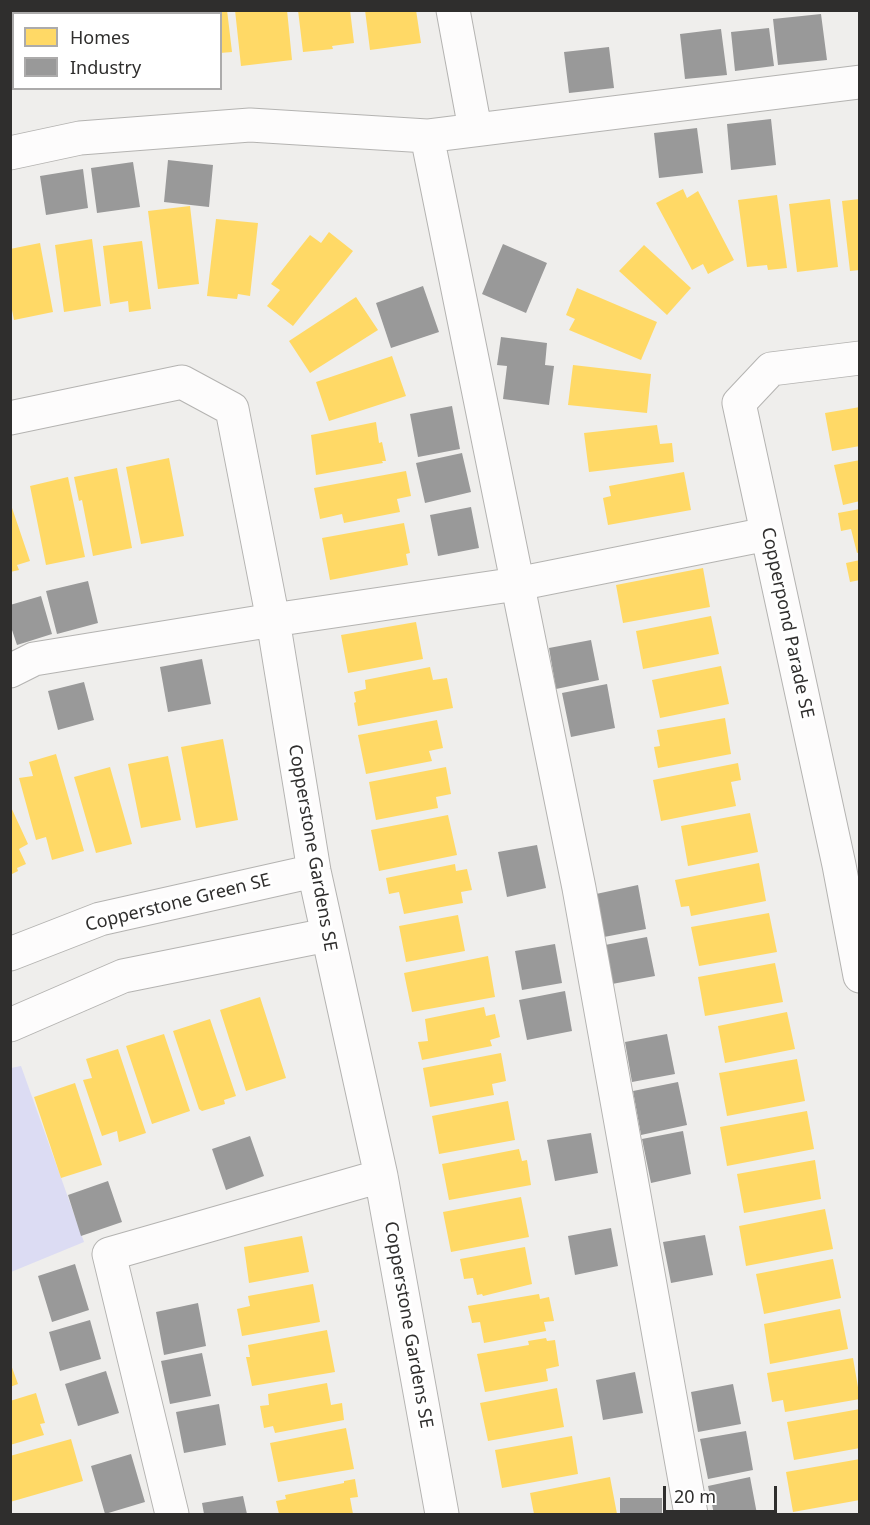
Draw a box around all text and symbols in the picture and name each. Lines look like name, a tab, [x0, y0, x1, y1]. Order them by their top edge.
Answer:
legend	[12, 12, 222, 90]
text: Homes	[70, 25, 130, 49]
text: Industry	[70, 55, 141, 79]
street label: Copperpond Parade SE	[756, 525, 818, 721]
street label: Copperstone Gardens SE	[283, 743, 341, 953]
street label: Copperstone Green SE	[83, 870, 273, 936]
street label: Copperstone Gardens SE	[379, 1220, 437, 1430]
scale bar	[666, 1474, 780, 1512]
text: 20 m	[674, 1484, 716, 1508]

